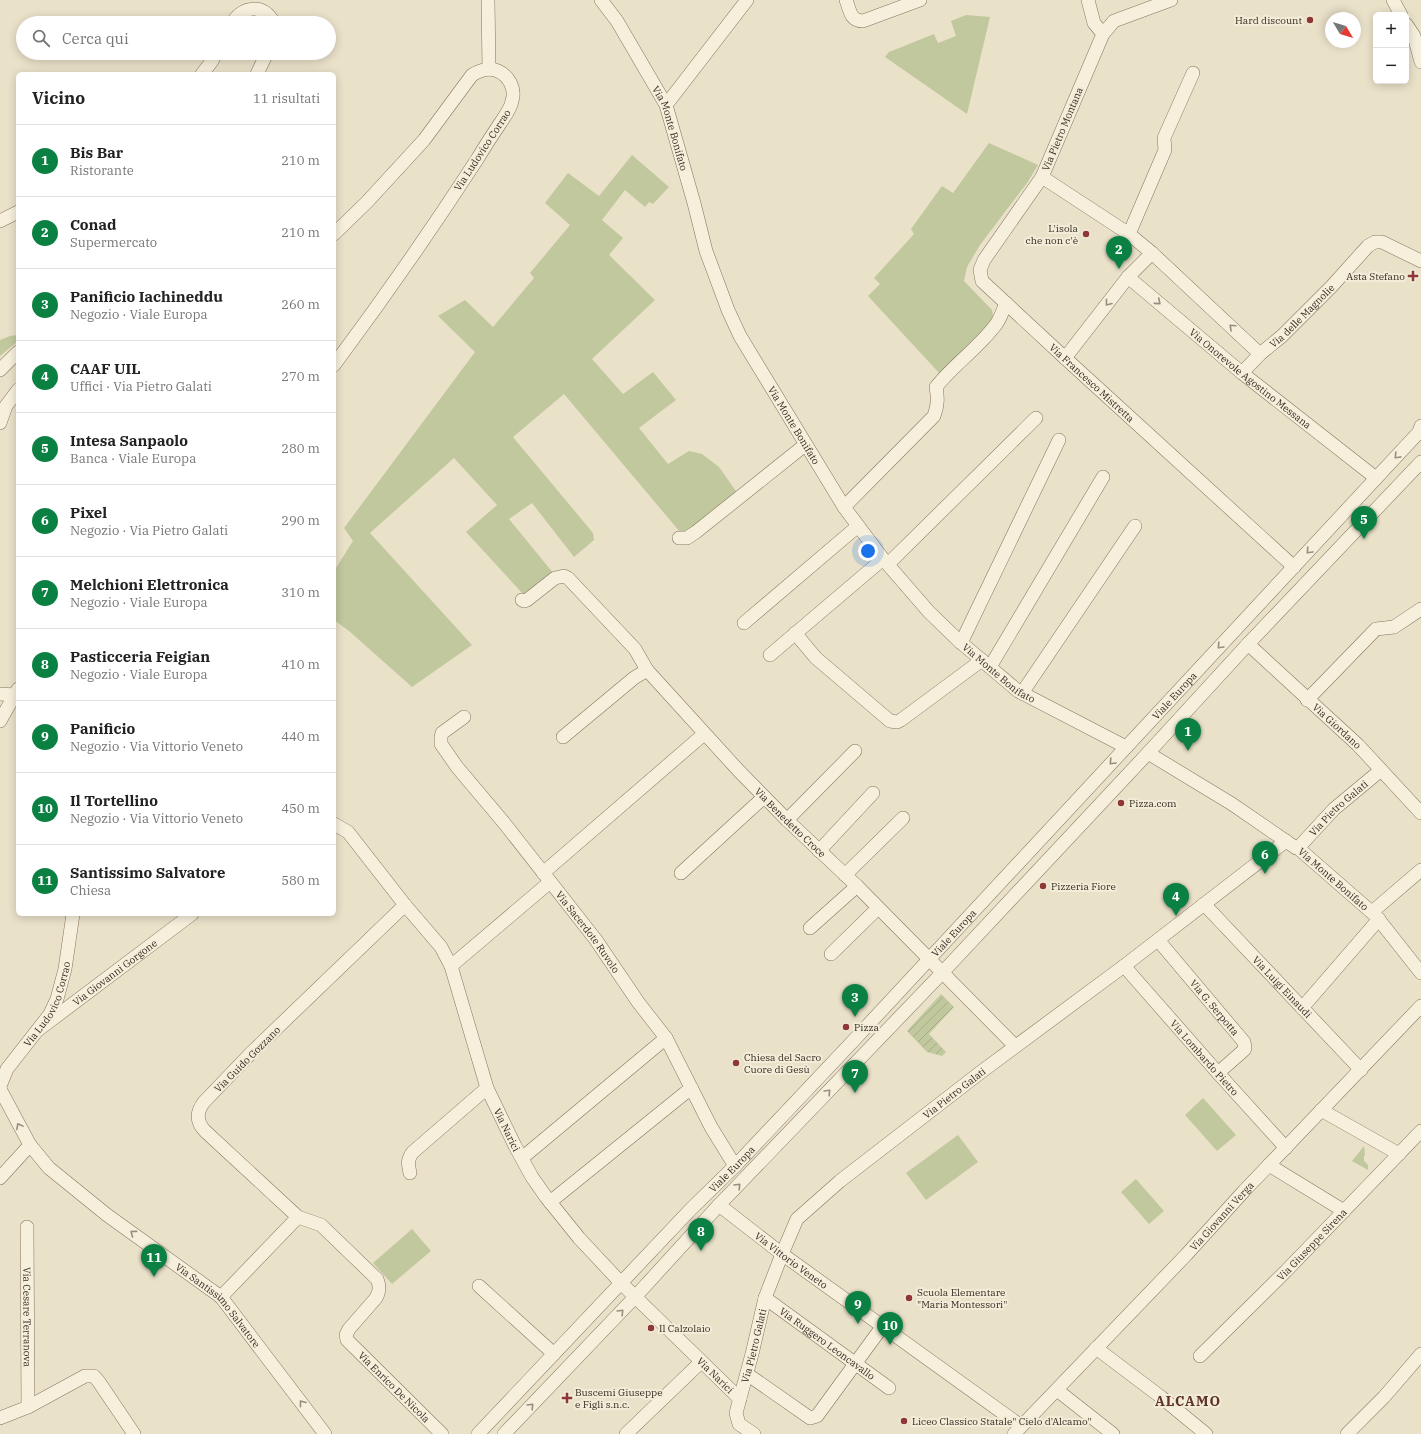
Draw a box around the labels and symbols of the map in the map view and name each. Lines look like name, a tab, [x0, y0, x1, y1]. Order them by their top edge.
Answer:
north arrow	[1325, 12, 1361, 48]
place label: Hard discount	[1235, 14, 1302, 27]
marker: Hard discount	[1305, 15, 1315, 25]
street label: Via Monte Bonifato	[649, 84, 691, 173]
street label: Via Pietro Montana	[1039, 85, 1086, 173]
street label: Via Ludovico Corrao	[451, 107, 514, 193]
place label: L'isola che non c'è	[1026, 222, 1079, 247]
marker: L'isola che non c'è	[1081, 229, 1091, 239]
pin: 2	[1106, 236, 1132, 269]
place label: Asta Stefano	[1346, 270, 1405, 283]
marker: Asta Stefano	[1408, 271, 1418, 281]
street label: Via delle Magnolie	[1267, 281, 1337, 351]
one-way arrow	[1105, 298, 1112, 305]
one-way arrow	[1153, 298, 1160, 305]
one-way arrow	[1229, 325, 1237, 332]
street label: Via Onorevole Agostino Messana	[1187, 326, 1314, 432]
street label: Via Francesco Mistretta	[1047, 341, 1137, 425]
street label: Via Monte Bonifato	[765, 384, 823, 467]
one-way arrow	[1395, 451, 1402, 458]
pin: 5	[1351, 506, 1377, 539]
your location	[858, 541, 878, 561]
one-way arrow	[1306, 546, 1313, 554]
street label: Via Monte Bonifato	[960, 641, 1038, 706]
one-way arrow	[1218, 642, 1225, 649]
street label: Viale Europa	[1149, 669, 1200, 722]
street label: Via Giordano	[1310, 701, 1364, 752]
pin: 1	[1175, 718, 1201, 751]
one-way arrow	[1109, 757, 1117, 765]
street label: Via Pietro Galati	[1306, 778, 1371, 839]
street label: Via Benedetto Croce	[752, 785, 829, 860]
place label: Pizza.com	[1129, 797, 1177, 810]
marker: Pizza.com	[1116, 798, 1126, 808]
pin: 6	[1252, 841, 1278, 874]
street label: Via Monte Bonifato	[1295, 845, 1371, 914]
place label: Pizzeria Fiore	[1051, 880, 1116, 893]
marker: Pizzeria Fiore	[1038, 881, 1048, 891]
pin: 4	[1163, 883, 1189, 916]
street label: Via Sacerdote Ruvolo	[553, 888, 623, 976]
street label: Viale Europa	[929, 906, 980, 960]
street label: Via Giovanni Gorgone	[70, 937, 160, 1009]
street label: Via Luigi Einaudi	[1250, 953, 1314, 1021]
street label: Via Ludovico Corrao	[21, 960, 73, 1049]
street label: Via G. Serpotta	[1187, 977, 1242, 1039]
pin: 3	[842, 984, 868, 1017]
street label: Via Lombardo Pietro	[1167, 1017, 1242, 1099]
place label: Pizza	[854, 1021, 880, 1034]
marker: Pizza	[841, 1022, 851, 1032]
street label: Via Guido Gozzano	[212, 1023, 283, 1095]
place label: Chiesa del Sacro Cuore di Gesù	[744, 1051, 822, 1076]
marker: Chiesa del Sacro Cuore di Gesù	[731, 1058, 741, 1068]
pin: 7	[842, 1060, 868, 1093]
street label: Via Pietro Galati	[920, 1065, 988, 1122]
one-way arrow	[823, 1089, 831, 1097]
street label: Via Narici	[491, 1106, 523, 1154]
one-way arrow	[17, 1122, 24, 1130]
street label: Viale Europa	[706, 1143, 758, 1195]
street label: Via Giovanni Verga	[1187, 1179, 1257, 1254]
one-way arrow	[733, 1183, 741, 1191]
street label: Via Giuseppe Sirena	[1274, 1206, 1350, 1283]
pin: 8	[688, 1218, 714, 1251]
street label: Via Vittorio Veneto	[752, 1229, 830, 1292]
one-way arrow	[130, 1231, 137, 1238]
pin: 11	[141, 1244, 167, 1277]
street label: Via Santissimo Salvatore	[173, 1260, 263, 1350]
street label: Via Cesare Terranova	[20, 1267, 34, 1368]
place label: Scuola Elementare "Maria Montessori"	[917, 1286, 1007, 1311]
pin: 9	[845, 1291, 871, 1324]
marker: Scuola Elementare "Maria Montessori"	[904, 1293, 914, 1303]
street label: Via Ruggero Leoncavallo	[777, 1305, 878, 1383]
street label: Via Pietro Galati	[738, 1307, 769, 1384]
one-way arrow	[616, 1309, 624, 1317]
pin: 10	[877, 1312, 903, 1345]
place label: Il Calzolaio	[659, 1322, 711, 1335]
marker: Il Calzolaio	[646, 1323, 656, 1333]
street label: Via Enrico De Nicola	[355, 1349, 433, 1426]
street label: Via Narici	[694, 1355, 736, 1396]
place label: Buscemi Giuseppe e Figli s.n.c.	[575, 1386, 663, 1411]
district label: ALCAMO	[1155, 1392, 1221, 1410]
marker: Buscemi Giuseppe e Figli s.n.c.	[562, 1393, 572, 1403]
one-way arrow	[299, 1400, 306, 1407]
one-way arrow	[526, 1403, 534, 1411]
place label: Liceo Classico Statale" Cielo d'Alcamo"	[912, 1415, 1092, 1428]
marker: Liceo Classico Statale" Cielo d'Alcamo"	[899, 1416, 909, 1426]

